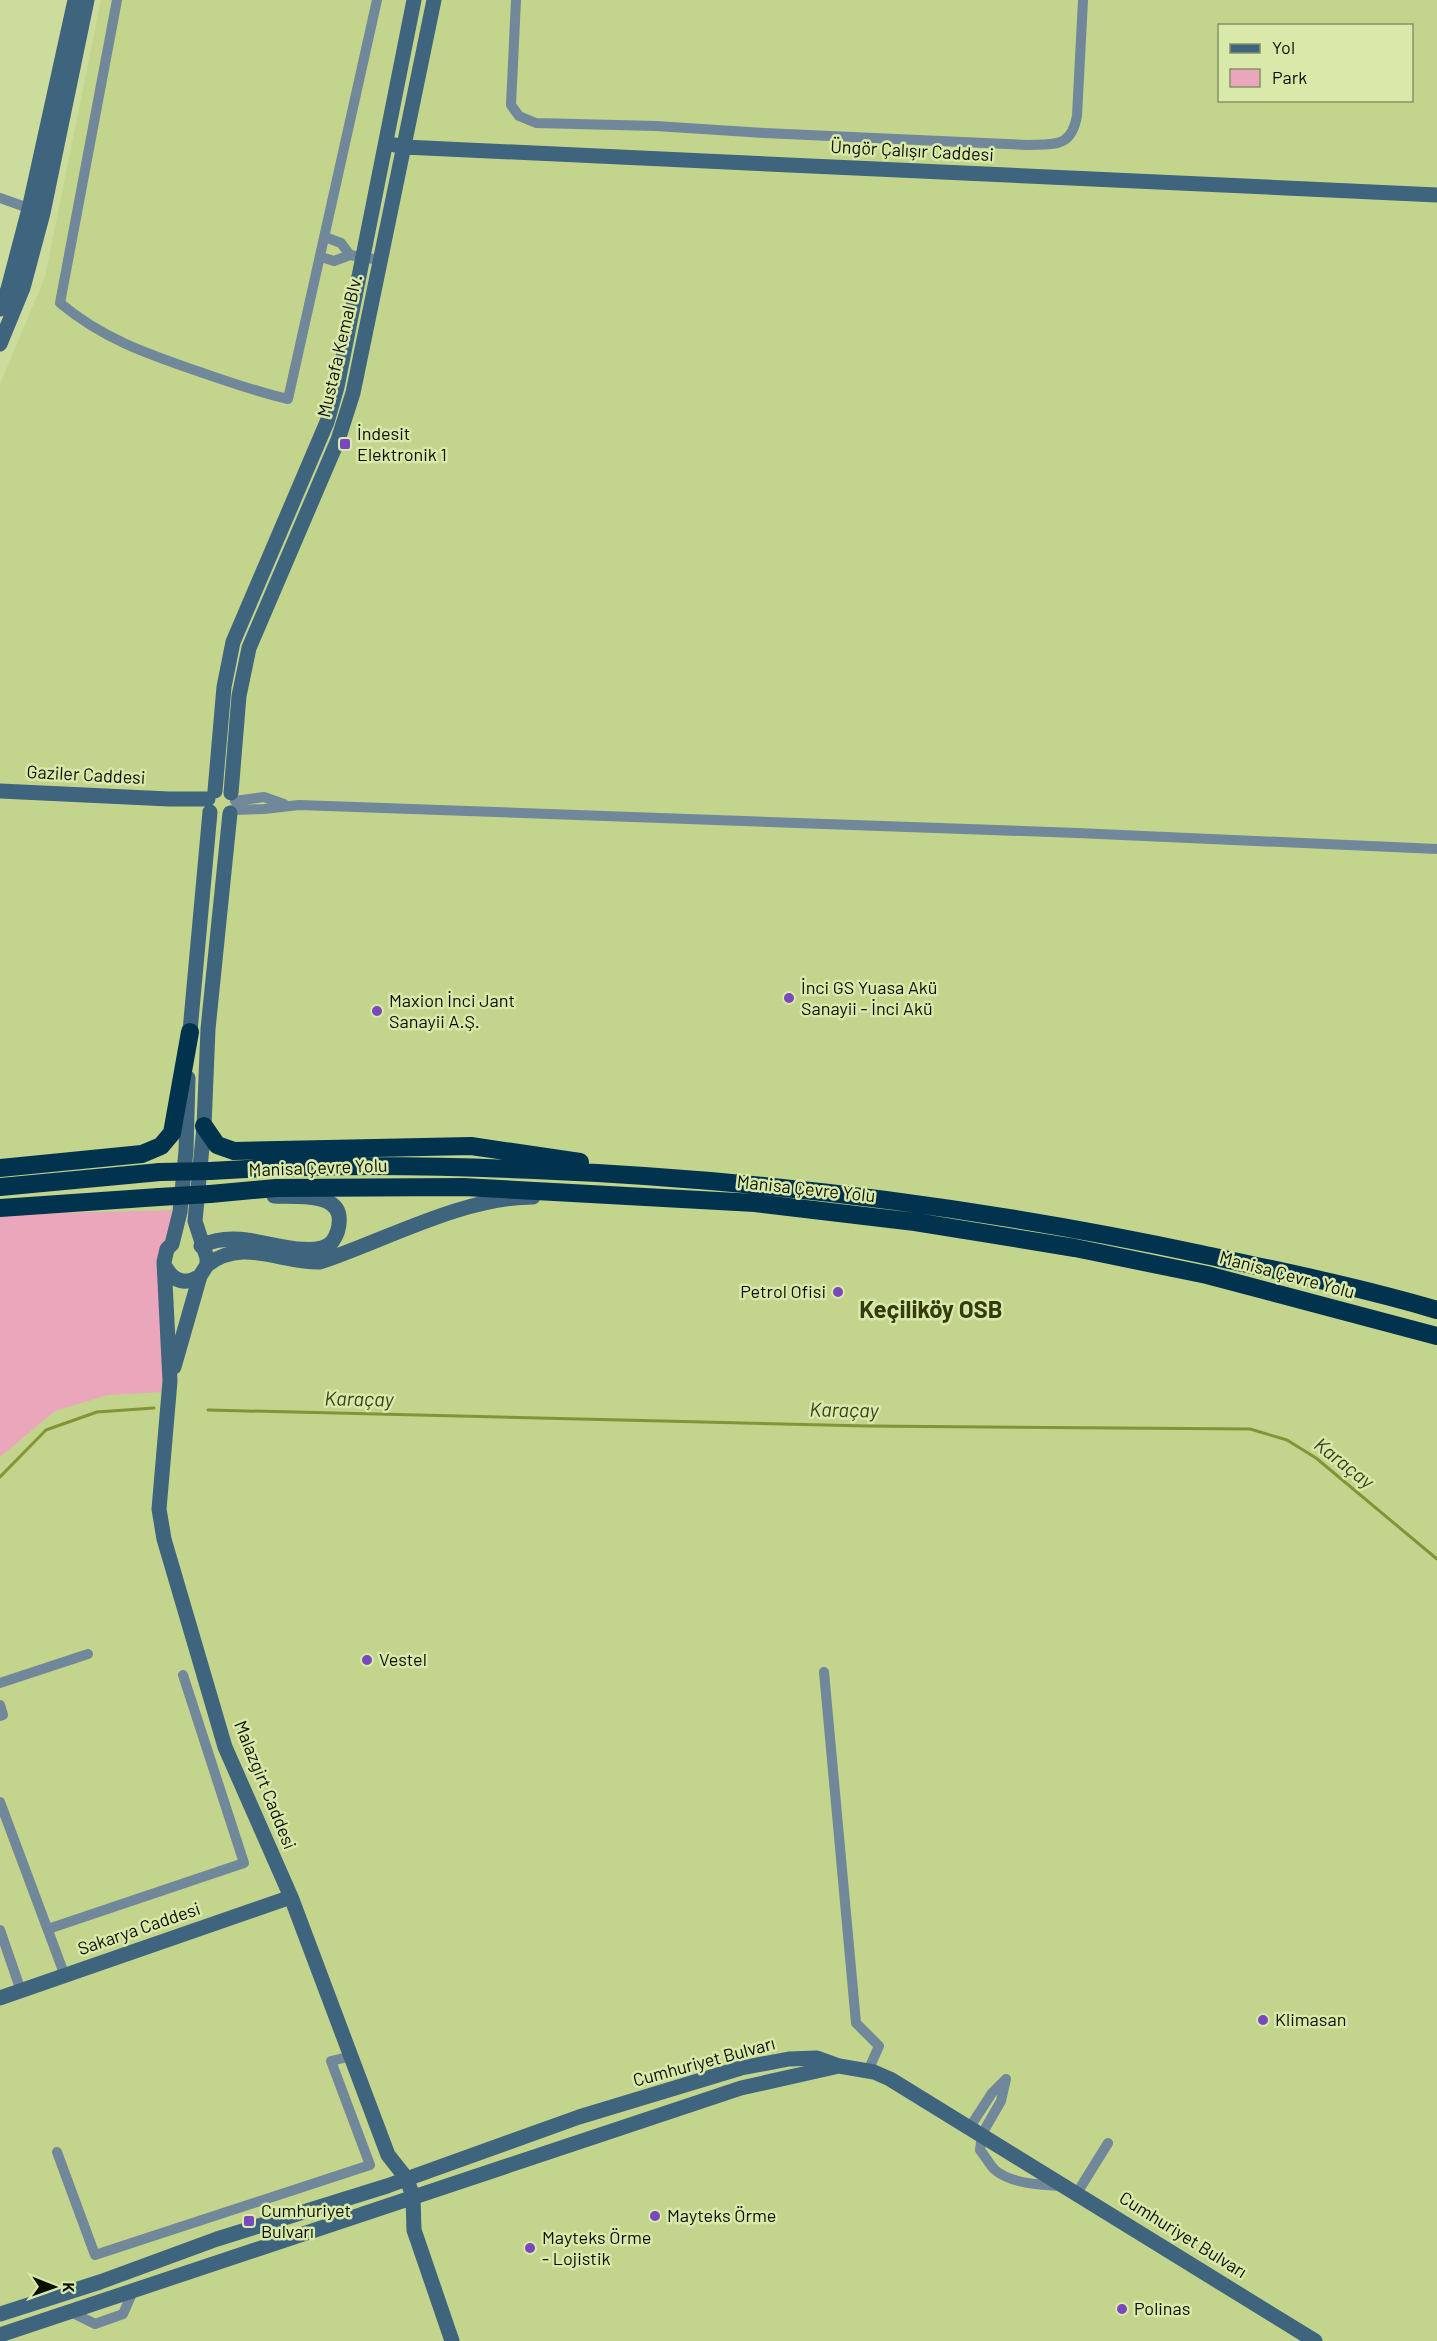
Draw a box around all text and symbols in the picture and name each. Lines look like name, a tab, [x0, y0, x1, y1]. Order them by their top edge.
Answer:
legend	[1218, 24, 1413, 102]
text: Yol	[1272, 36, 1295, 58]
text: Park	[1272, 66, 1307, 88]
street label: Üngör Çalışır Caddesi	[830, 135, 994, 165]
street label: Mustafa Kemal Blv.	[312, 272, 366, 419]
place label: İndesit Elektronik 1	[357, 422, 447, 465]
marker: İndesit Elektronik 1	[338, 437, 352, 451]
street label: Gaziler Caddesi	[26, 760, 146, 788]
place label: İnci GS Yuasa Akü Sanayii - İnci Akü	[801, 976, 938, 1019]
place label: Maxion İnci Jant Sanayii A.Ş.	[389, 989, 515, 1032]
marker: İnci GS Yuasa Akü Sanayii - İnci Akü	[782, 991, 796, 1005]
marker: Maxion İnci Jant Sanayii A.Ş.	[370, 1004, 384, 1018]
street label: Manisa Çevre Yolu	[248, 1154, 388, 1180]
street label: Manisa Çevre Yolu	[736, 1170, 876, 1206]
street label: Manisa Çevre Yolu	[1217, 1245, 1357, 1303]
place label: Petrol Ofisi	[740, 1280, 826, 1302]
marker: Petrol Ofisi	[831, 1285, 845, 1299]
district label: Keçiliköy OSB	[859, 1294, 1003, 1323]
water label: Karaçay	[324, 1385, 395, 1411]
water label: Karaçay	[809, 1396, 880, 1422]
water label: Karaçay	[1310, 1431, 1380, 1494]
place label: Vestel	[379, 1648, 427, 1670]
marker: Vestel	[360, 1653, 374, 1667]
street label: Malazgirt Caddesi	[230, 1717, 302, 1852]
street label: Sakarya Caddesi	[75, 1897, 203, 1959]
place label: Klimasan	[1275, 2008, 1346, 2030]
marker: Klimasan	[1256, 2013, 1270, 2027]
street label: Cumhuriyet Bulvarı	[630, 2031, 777, 2091]
street label: Cumhuriyet Bulvarı	[1116, 2186, 1251, 2282]
place label: Cumhuriyet Bulvarı	[261, 2199, 351, 2242]
place label: Mayteks Örme	[667, 2204, 776, 2226]
marker: Mayteks Örme	[648, 2209, 662, 2223]
marker: Cumhuriyet Bulvarı	[242, 2214, 256, 2228]
place label: Mayteks Örme - Lojistik	[542, 2226, 651, 2269]
marker: Mayteks Örme - Lojistik	[523, 2241, 537, 2255]
north arrow	[24, 2257, 84, 2317]
text: K	[60, 2282, 79, 2292]
place label: Polinas	[1134, 2297, 1190, 2319]
marker: Polinas	[1115, 2302, 1129, 2316]

